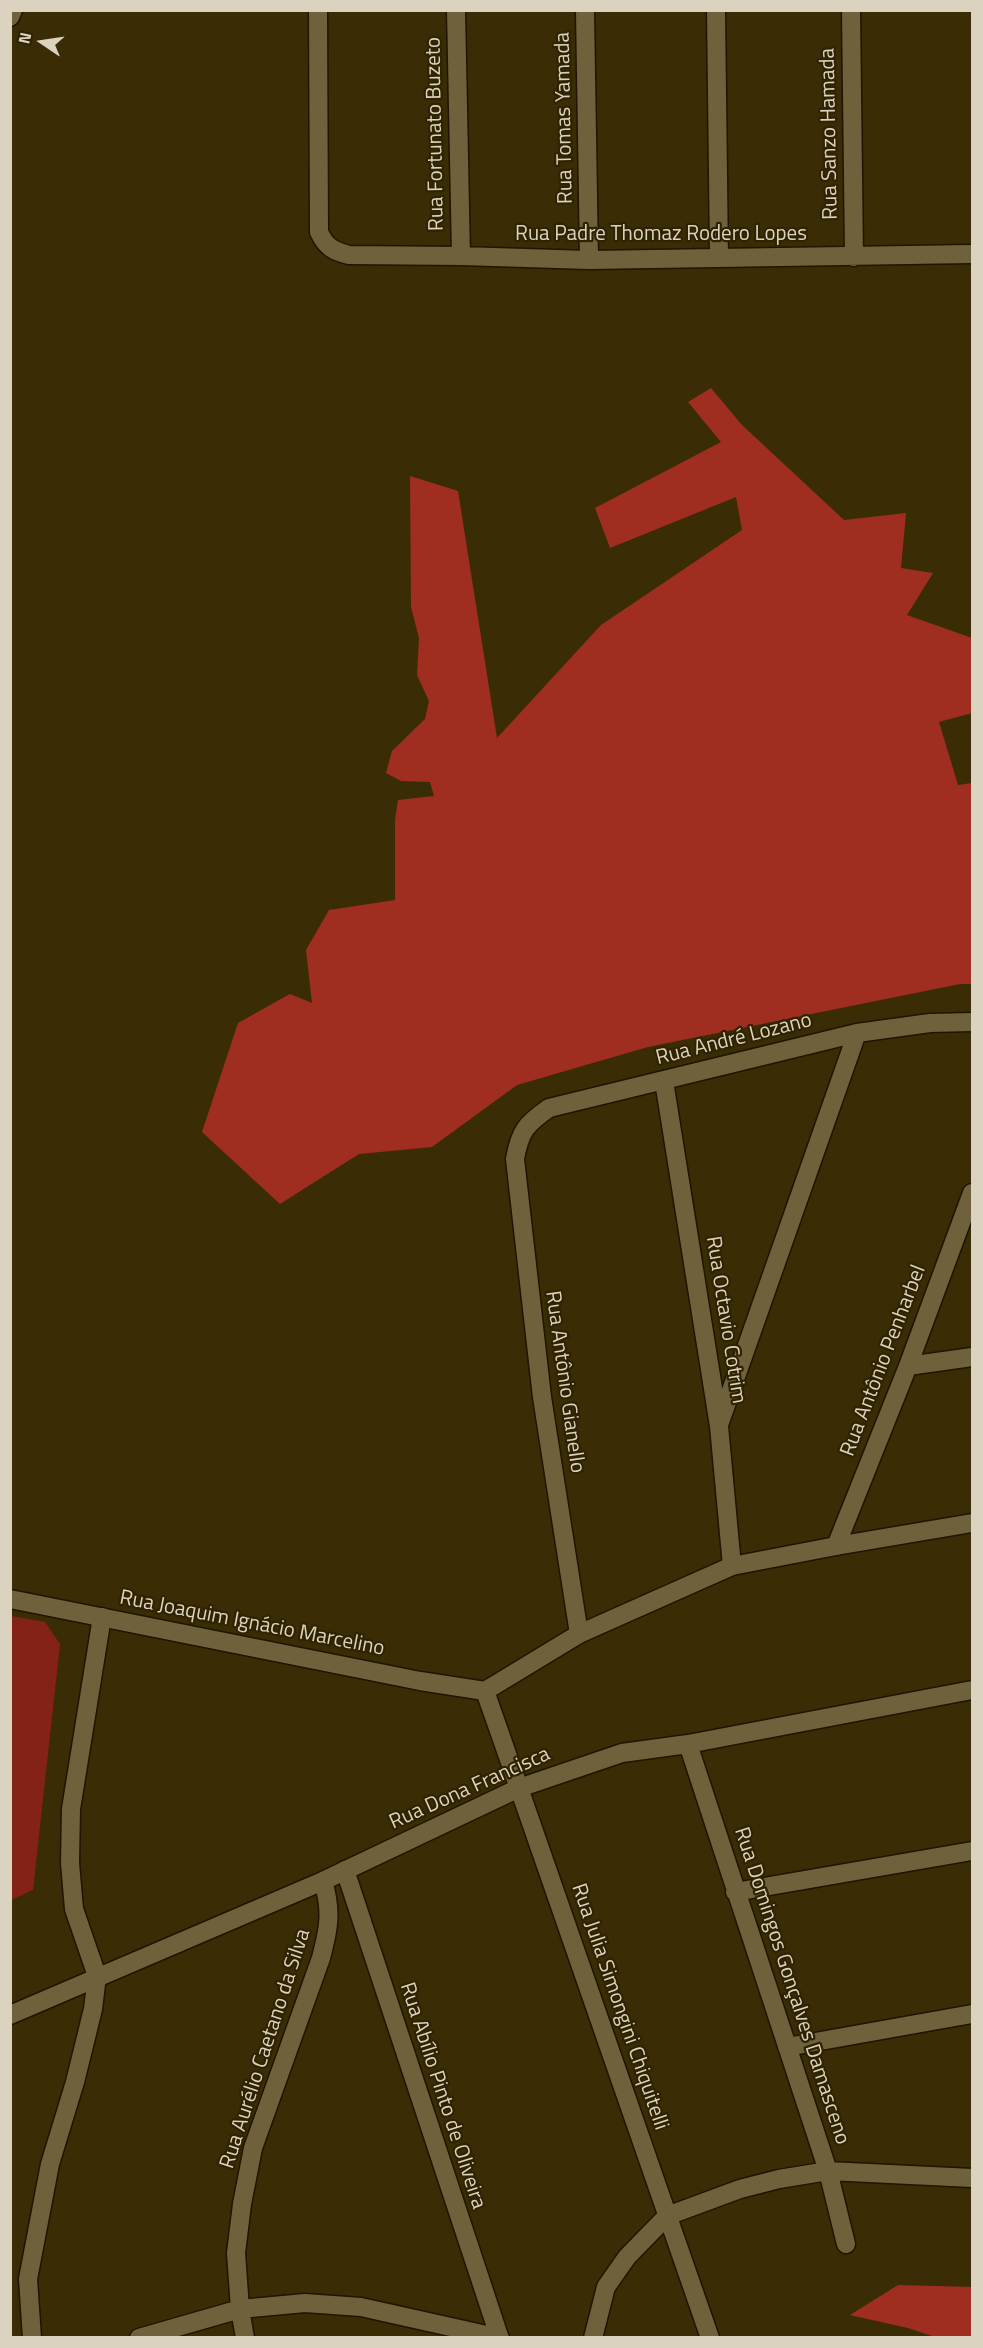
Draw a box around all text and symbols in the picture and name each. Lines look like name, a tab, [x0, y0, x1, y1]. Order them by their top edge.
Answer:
north arrow	[12, 12, 72, 72]
text: N	[12, 30, 37, 46]
street label: Rua Tomas Yamada	[551, 32, 579, 204]
street label: Rua Fortunato Buzeto	[422, 37, 450, 231]
street label: Rua Sanzo Hamada	[816, 48, 844, 220]
street label: Rua Padre Thomaz Rodero Lopes	[515, 222, 807, 248]
street label: Rua André Lozano	[653, 1008, 815, 1072]
street label: Rua Octavio Cotrim	[699, 1234, 751, 1406]
street label: Rua Antônio Penharbel	[836, 1262, 932, 1460]
street label: Rua Antônio Gianello	[539, 1289, 589, 1475]
street label: Rua Joaquim Ignácio Marcelino	[117, 1586, 387, 1662]
street label: Rua Dona Francisca	[386, 1742, 554, 1836]
street label: Rua Domingos Gonçalves Damasceno	[728, 1824, 854, 2148]
street label: Rua Julia Simongini Chiquitelli	[565, 1880, 673, 2134]
street label: Rua Aurélio Caetano da Silva	[215, 1926, 317, 2172]
street label: Rua Abílio Pinto de Oliveira	[393, 1980, 491, 2212]

